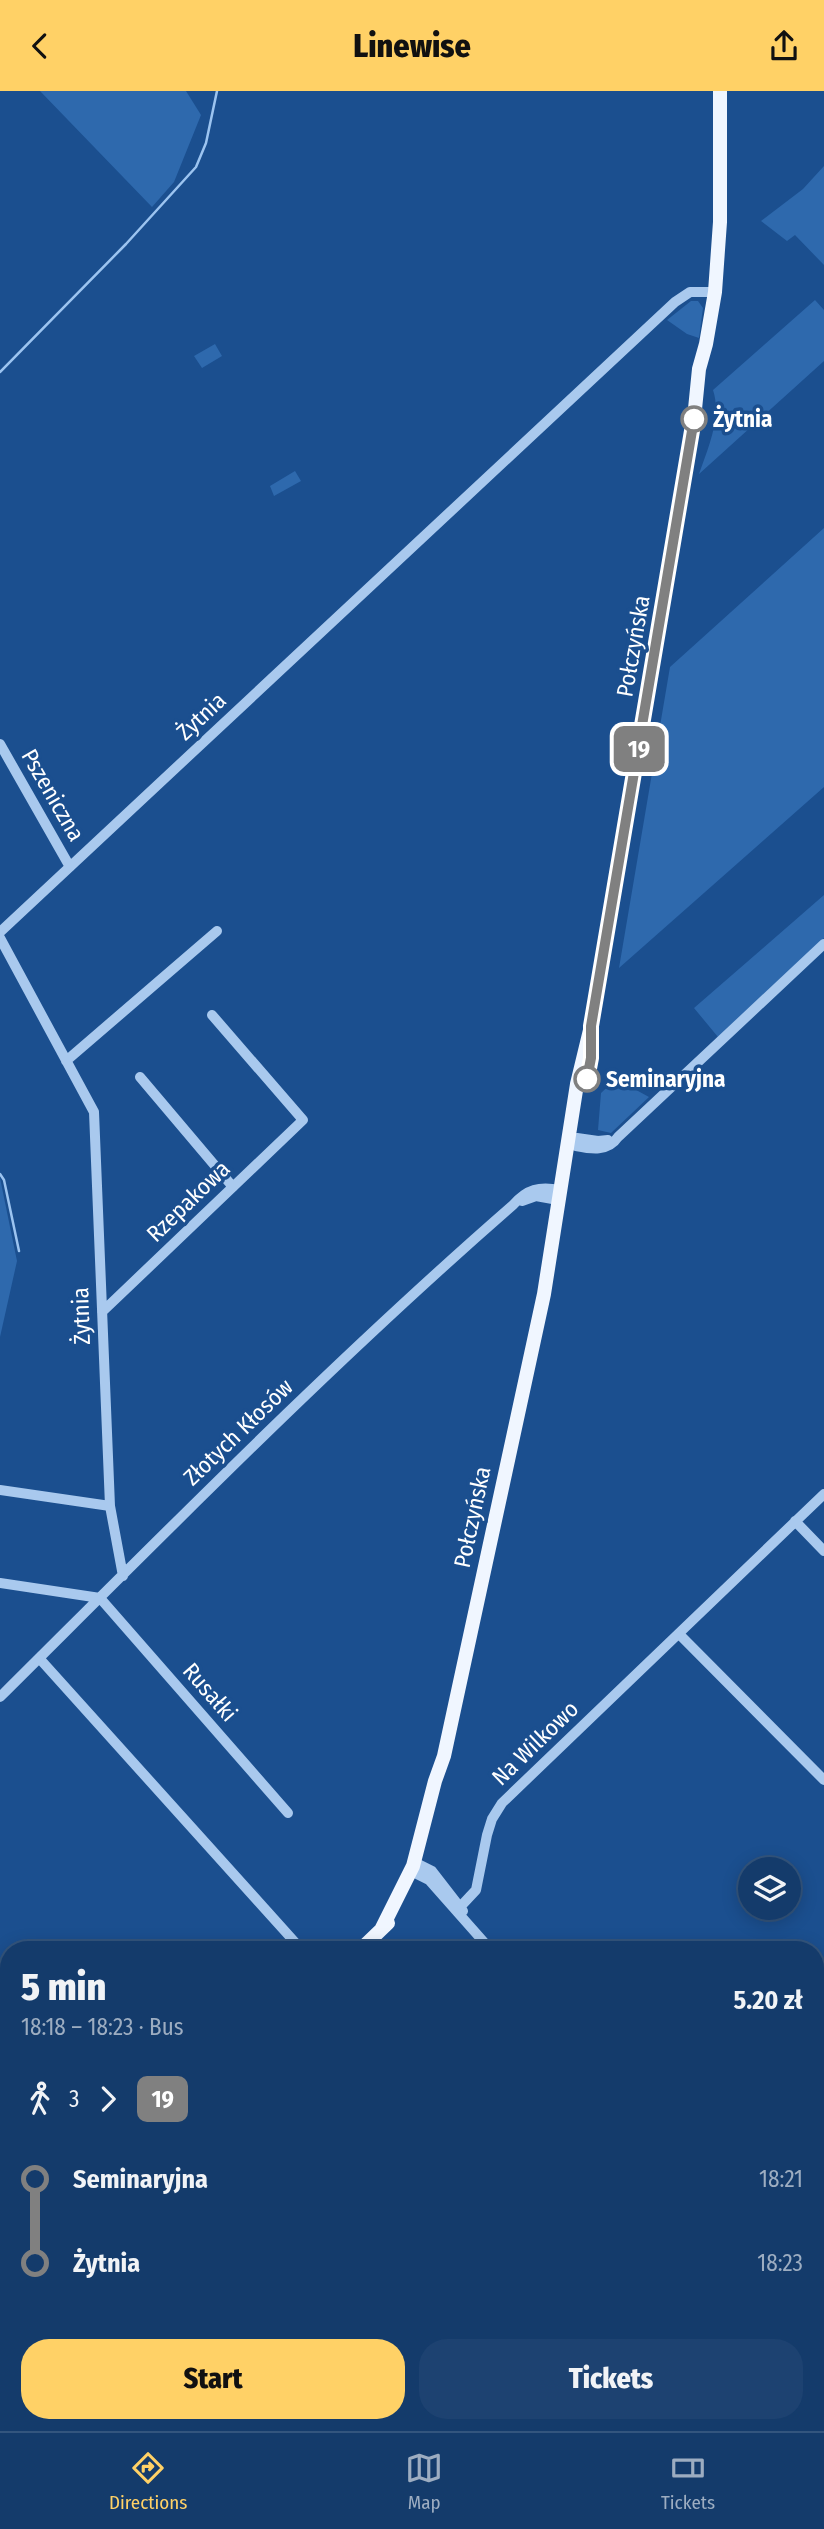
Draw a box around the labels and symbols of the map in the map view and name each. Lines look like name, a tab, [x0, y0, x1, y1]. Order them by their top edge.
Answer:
place label: Żytnia	[713, 404, 772, 433]
marker: Żytnia	[681, 406, 707, 432]
street label: Połczyńska	[610, 593, 656, 699]
street label: Żytnia	[170, 686, 232, 746]
line badge: 19	[608, 726, 670, 772]
street label: Pszeniczna	[15, 744, 91, 846]
place label: Seminaryjna	[606, 1065, 725, 1093]
marker: Seminaryjna	[574, 1066, 600, 1092]
street label: Rzepakowa	[141, 1155, 235, 1247]
street label: Żytnia	[66, 1287, 96, 1345]
street label: Złotych Kłosów	[177, 1373, 299, 1491]
street label: Połczyńska	[448, 1464, 496, 1570]
street label: Rusałki	[177, 1657, 243, 1727]
street label: Na Wilkowo	[486, 1695, 584, 1791]

